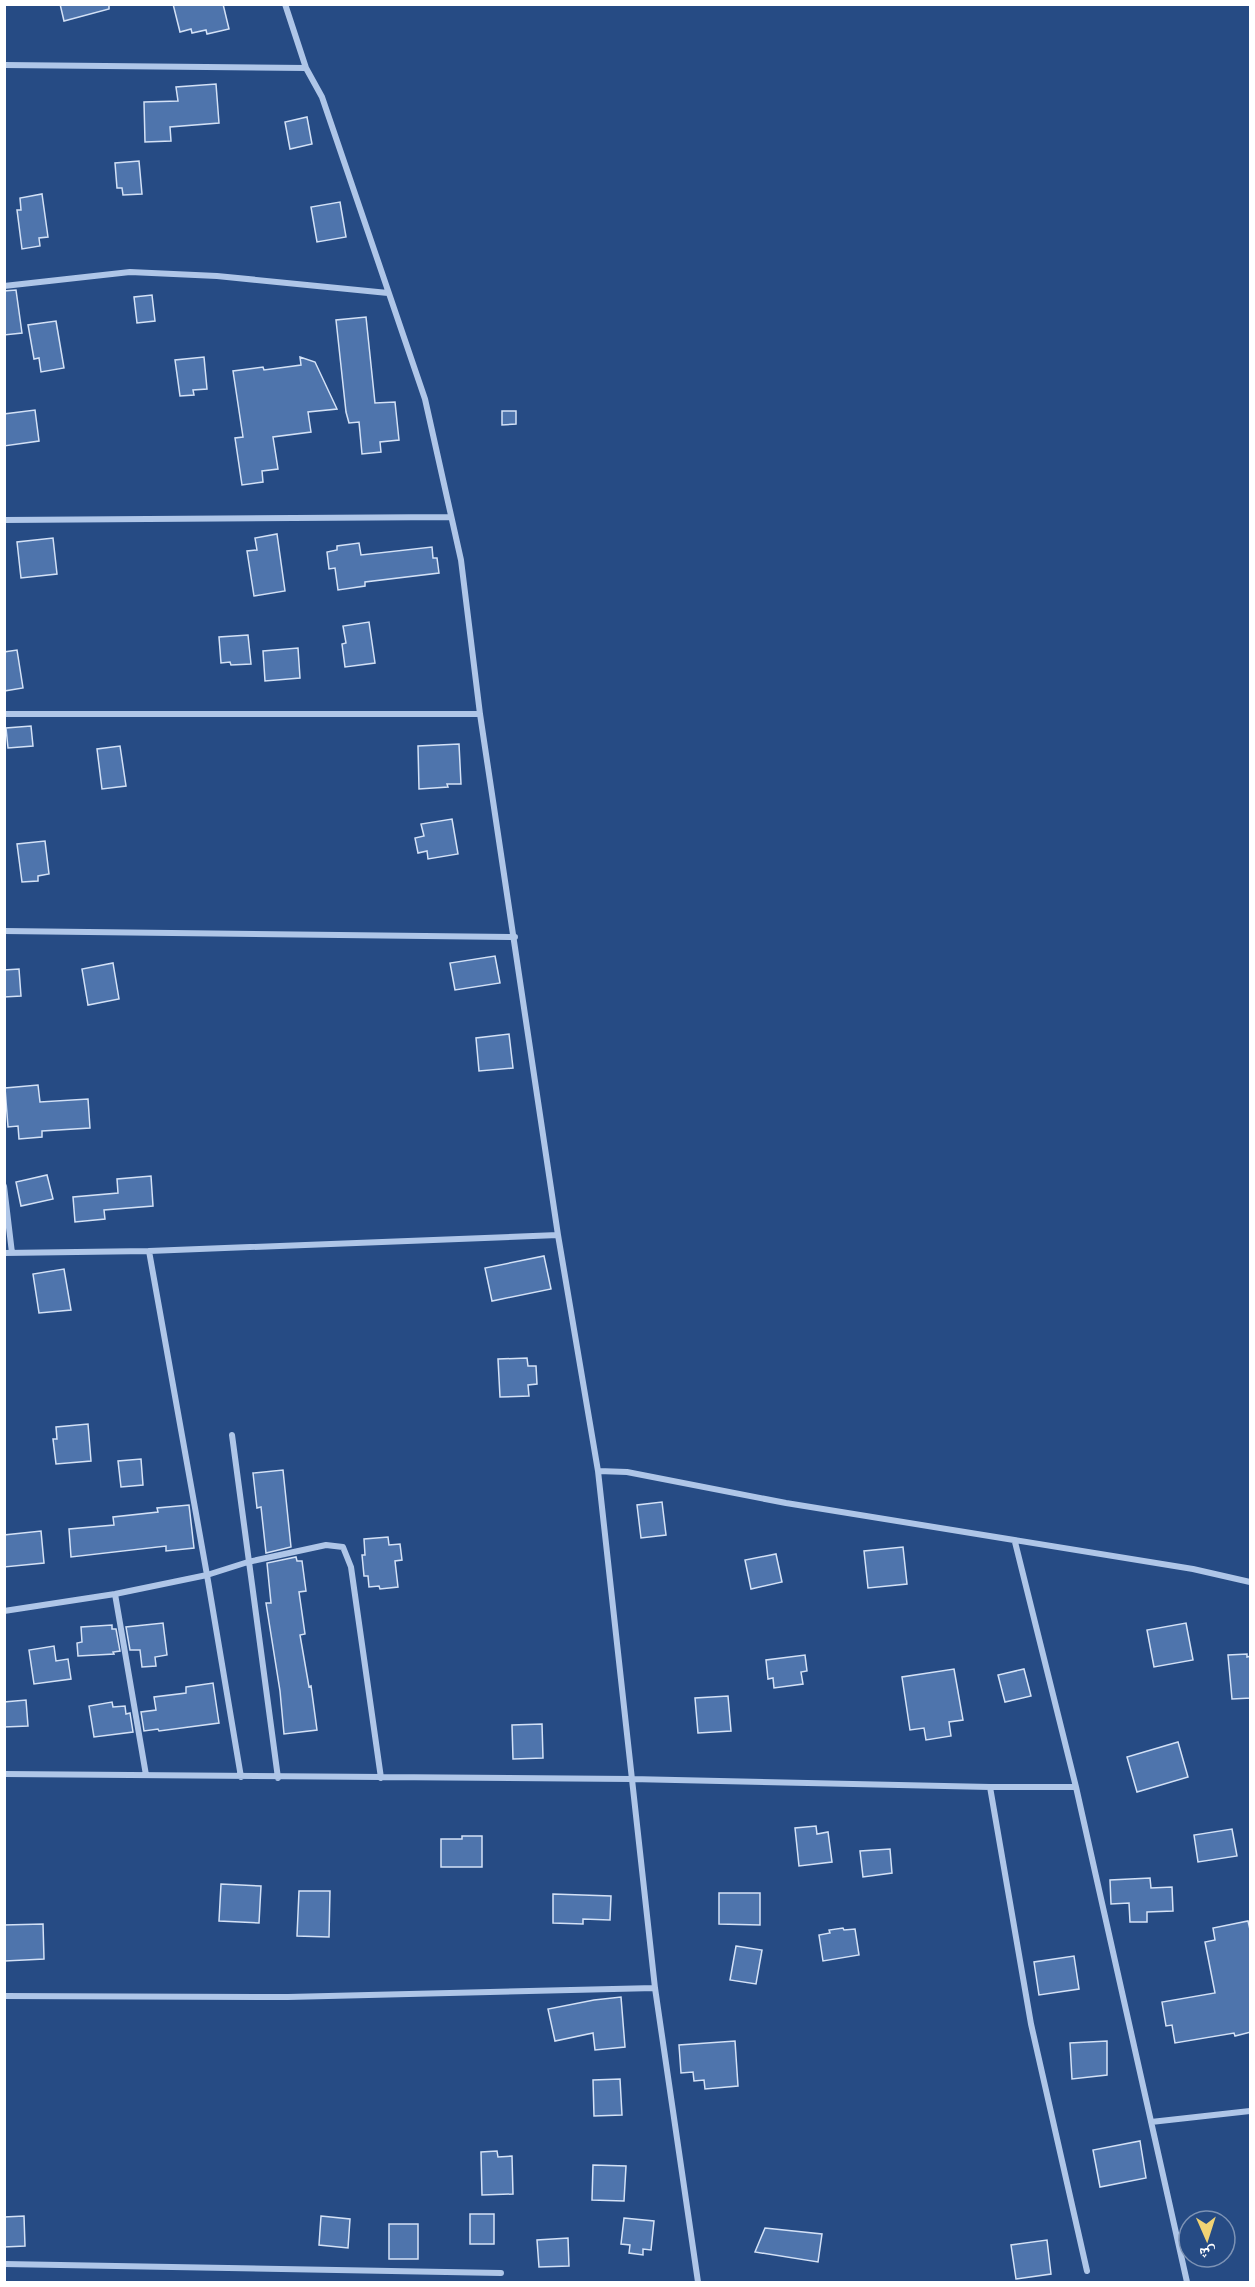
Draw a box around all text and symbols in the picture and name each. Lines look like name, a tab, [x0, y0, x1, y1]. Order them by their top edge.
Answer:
north arrow	[1177, 2209, 1237, 2269]
text: ش	[1199, 2243, 1217, 2265]

